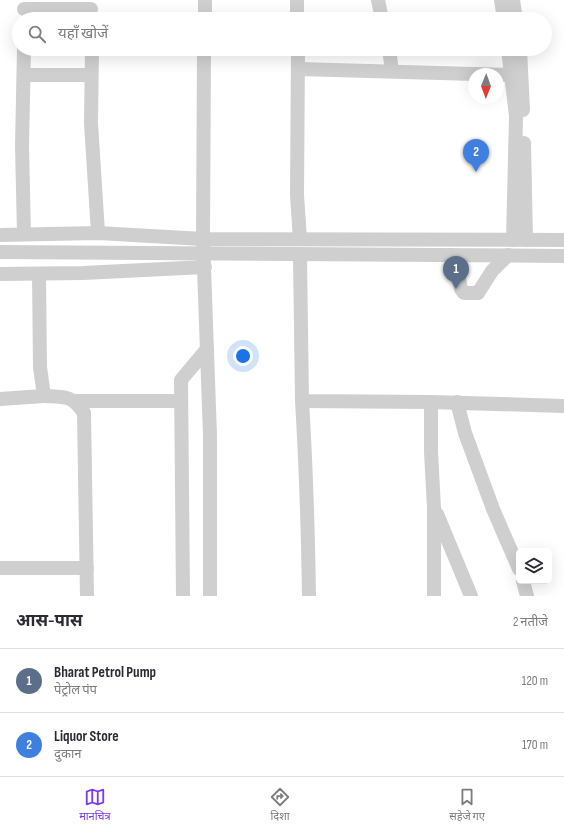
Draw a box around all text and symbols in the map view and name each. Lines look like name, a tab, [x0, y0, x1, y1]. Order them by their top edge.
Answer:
search box	[12, 12, 552, 56]
icon: search	[26, 23, 48, 45]
text: यहाँ खोजें	[58, 24, 108, 43]
north arrow	[468, 68, 504, 104]
pin: 2	[463, 139, 489, 172]
pin: 1	[443, 256, 469, 289]
your location	[233, 346, 253, 366]
map controls	[516, 548, 552, 584]
button: layers	[516, 548, 552, 584]
text: आस-पास	[16, 611, 83, 631]
text: 2 नतीजे	[513, 614, 548, 630]
text: Bharat Petrol Pump	[54, 663, 156, 682]
text: 1	[26, 673, 32, 689]
text: 120 m	[522, 673, 548, 689]
text: पेट्रोल पंप	[54, 682, 97, 698]
text: Liquor Store	[54, 727, 119, 746]
text: 2	[26, 737, 32, 753]
text: 170 m	[522, 737, 548, 753]
text: दुकान	[54, 746, 81, 762]
tab: मानचित्र	[79, 786, 111, 824]
tab: दिशा	[269, 786, 291, 824]
tab: सहेजे गए	[449, 786, 485, 824]

